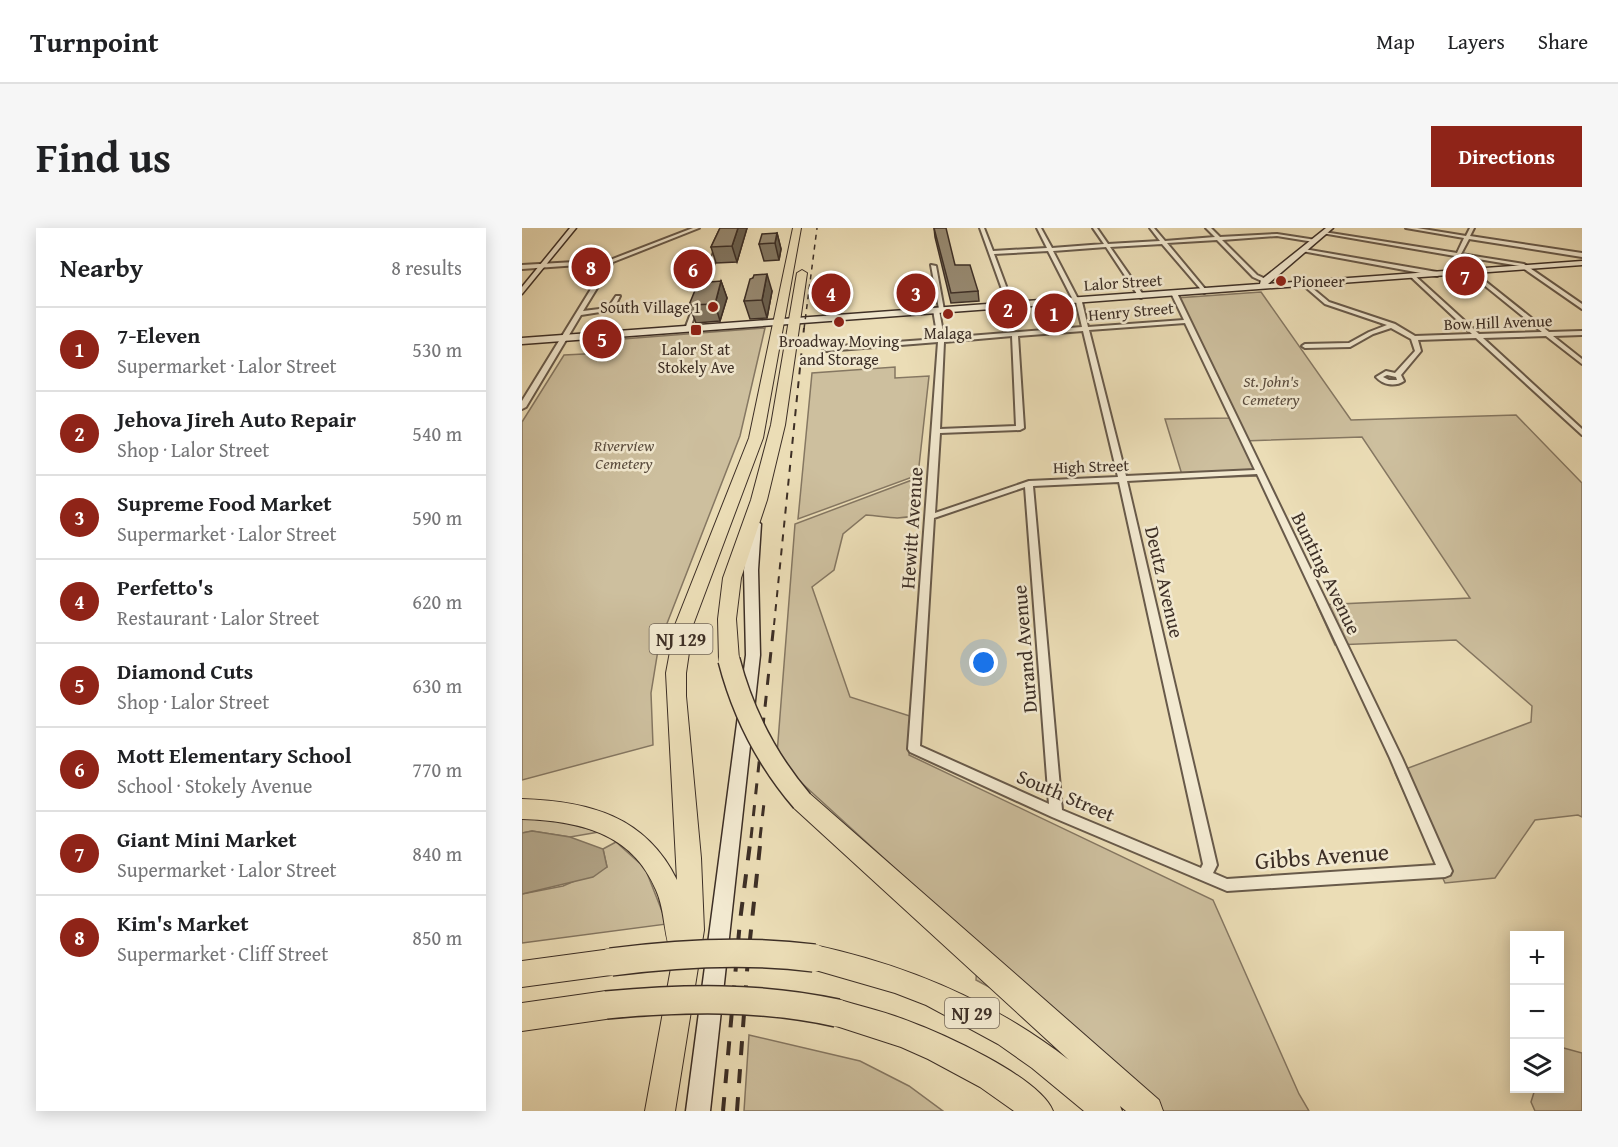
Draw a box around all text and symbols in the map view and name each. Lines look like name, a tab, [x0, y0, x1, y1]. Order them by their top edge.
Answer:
text: Turnpoint	[30, 21, 159, 62]
text: Map	[1376, 26, 1415, 57]
text: Layers	[1448, 26, 1505, 57]
text: Share	[1538, 26, 1588, 57]
text: Find us	[36, 126, 171, 187]
button: Directions	[1431, 126, 1582, 187]
pin: 8	[572, 244, 610, 290]
pin: 6	[674, 246, 712, 291]
text: Nearby	[60, 248, 143, 287]
text: 8 results	[391, 253, 462, 282]
pin: 7	[1446, 254, 1484, 298]
street label: Lalor Street	[1083, 267, 1163, 297]
place label: Pioneer	[1293, 269, 1345, 293]
pin: 4	[812, 270, 850, 316]
pin: 3	[896, 270, 936, 316]
marker: Pioneer	[1274, 274, 1288, 288]
pin: 2	[988, 286, 1028, 332]
pin: 1	[1034, 290, 1074, 335]
place label: South Village 1	[600, 295, 701, 319]
street label: Henry Street	[1087, 295, 1175, 327]
marker: South Village 1	[706, 300, 720, 314]
marker: Malaga	[941, 307, 955, 321]
street label: Bow Hill Avenue	[1443, 308, 1553, 336]
marker: Broadway Moving and Storage	[832, 315, 846, 329]
pin: 5	[582, 316, 622, 362]
text: 7-Eleven	[117, 319, 200, 351]
place label: Malaga	[924, 321, 973, 345]
marker: Lalor St at Stokely Ave	[689, 323, 703, 337]
place label: Broadway Moving and Storage	[779, 329, 899, 371]
text: 1	[74, 335, 85, 364]
text: 530 m	[412, 335, 462, 364]
place label: Lalor St at Stokely Ave	[658, 337, 734, 379]
text: Supermarket · Lalor Street	[117, 351, 337, 380]
park label: St. John's Cemetery	[1242, 369, 1300, 411]
text: Jehova Jireh Auto Repair	[117, 403, 356, 435]
text: 2	[74, 419, 85, 448]
text: 540 m	[412, 419, 462, 448]
park label: Riverview Cemetery	[593, 433, 655, 475]
text: Shop · Lalor Street	[117, 435, 269, 464]
street label: High Street	[1053, 453, 1130, 479]
street label: Hewitt Avenue	[892, 466, 930, 590]
text: Supreme Food Market	[117, 487, 332, 519]
text: 3	[74, 503, 85, 532]
text: 590 m	[412, 503, 462, 532]
street label: Bunting Avenue	[1285, 507, 1369, 639]
text: Supermarket · Lalor Street	[117, 519, 337, 548]
street label: Deutz Avenue	[1138, 523, 1192, 641]
text: Perfetto's	[117, 571, 213, 603]
street label: Durand Avenue	[1004, 584, 1044, 714]
text: 4	[74, 587, 85, 616]
text: 620 m	[412, 587, 462, 616]
text: Restaurant · Lalor Street	[117, 603, 319, 632]
road number: NJ 129	[650, 624, 712, 654]
your location	[969, 648, 998, 677]
text: Diamond Cuts	[117, 655, 253, 687]
text: 5	[74, 671, 85, 700]
text: 630 m	[412, 671, 462, 700]
text: Shop · Lalor Street	[117, 687, 269, 716]
text: Mott Elementary School	[117, 739, 352, 771]
text: 6	[74, 755, 85, 784]
text: 770 m	[412, 755, 462, 784]
street label: South Street	[1012, 761, 1120, 829]
text: School · Stokely Avenue	[117, 771, 312, 800]
text: Giant Mini Market	[117, 823, 297, 855]
street label: Gibbs Avenue	[1254, 834, 1390, 878]
text: 7	[74, 839, 85, 868]
text: 840 m	[412, 839, 462, 868]
text: Supermarket · Lalor Street	[117, 855, 337, 884]
text: Kim's Market	[117, 907, 249, 939]
text: 8	[74, 923, 85, 952]
text: 850 m	[412, 923, 462, 952]
map controls	[1510, 931, 1564, 1093]
button: +	[1510, 931, 1564, 985]
text: Supermarket · Cliff Street	[117, 939, 328, 968]
button: −	[1510, 985, 1564, 1039]
road number: NJ 29	[945, 998, 999, 1028]
button: layers	[1510, 1039, 1564, 1093]

